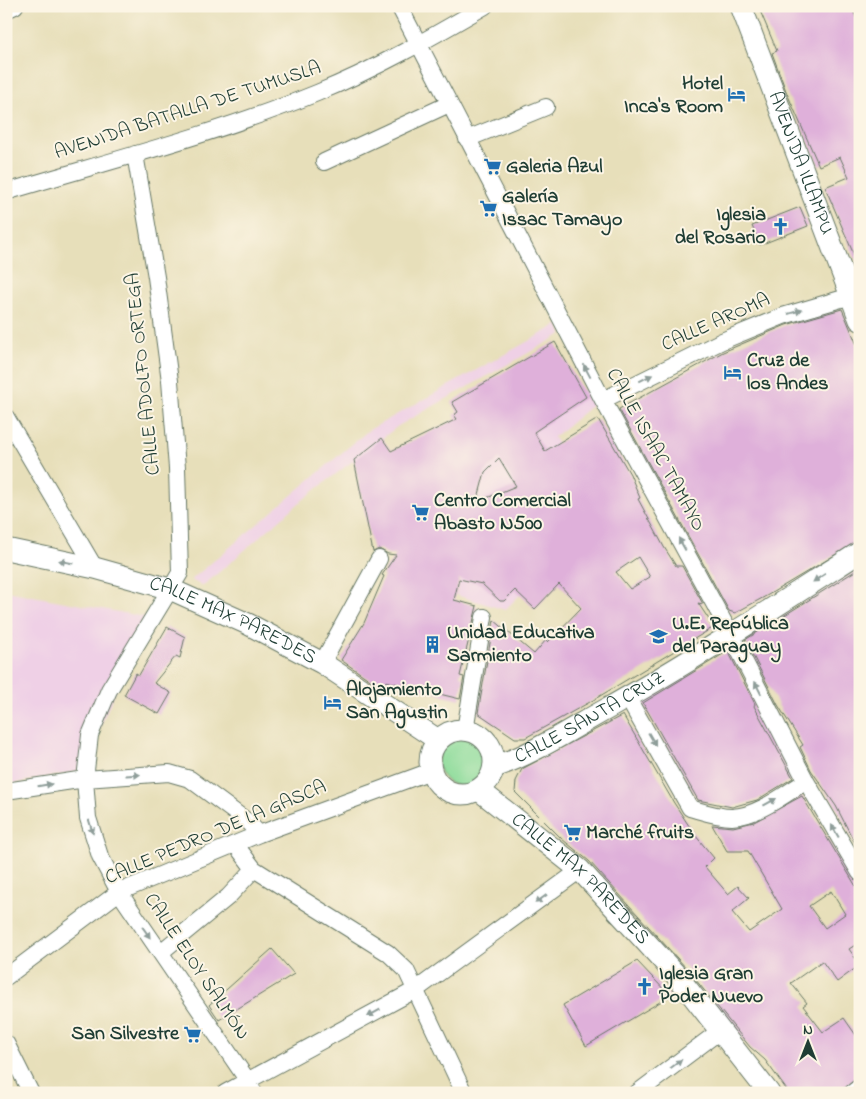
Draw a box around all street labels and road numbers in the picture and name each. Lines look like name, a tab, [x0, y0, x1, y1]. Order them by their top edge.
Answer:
street label: AVENIDA BATALLA DE TUMUSLA	[51, 54, 325, 168]
street label: AVENIDA ILLAMPU	[760, 87, 841, 239]
street label: CALLE ADOLFO ORTEGA	[119, 271, 169, 477]
street label: CALLE AROMA	[657, 286, 775, 360]
street label: CALLE ISAAC TAMAYO	[598, 363, 712, 537]
street label: CALLE MAX PAREDES	[146, 569, 322, 672]
street label: CALLE SANTA CRUZ	[510, 664, 671, 772]
street label: CALLE PEDRO DE LA GASCA	[101, 773, 331, 893]
street label: CALLE MAX PAREDES	[505, 806, 656, 951]
street label: CALLE ELOY SALMÓN	[136, 888, 256, 1046]

